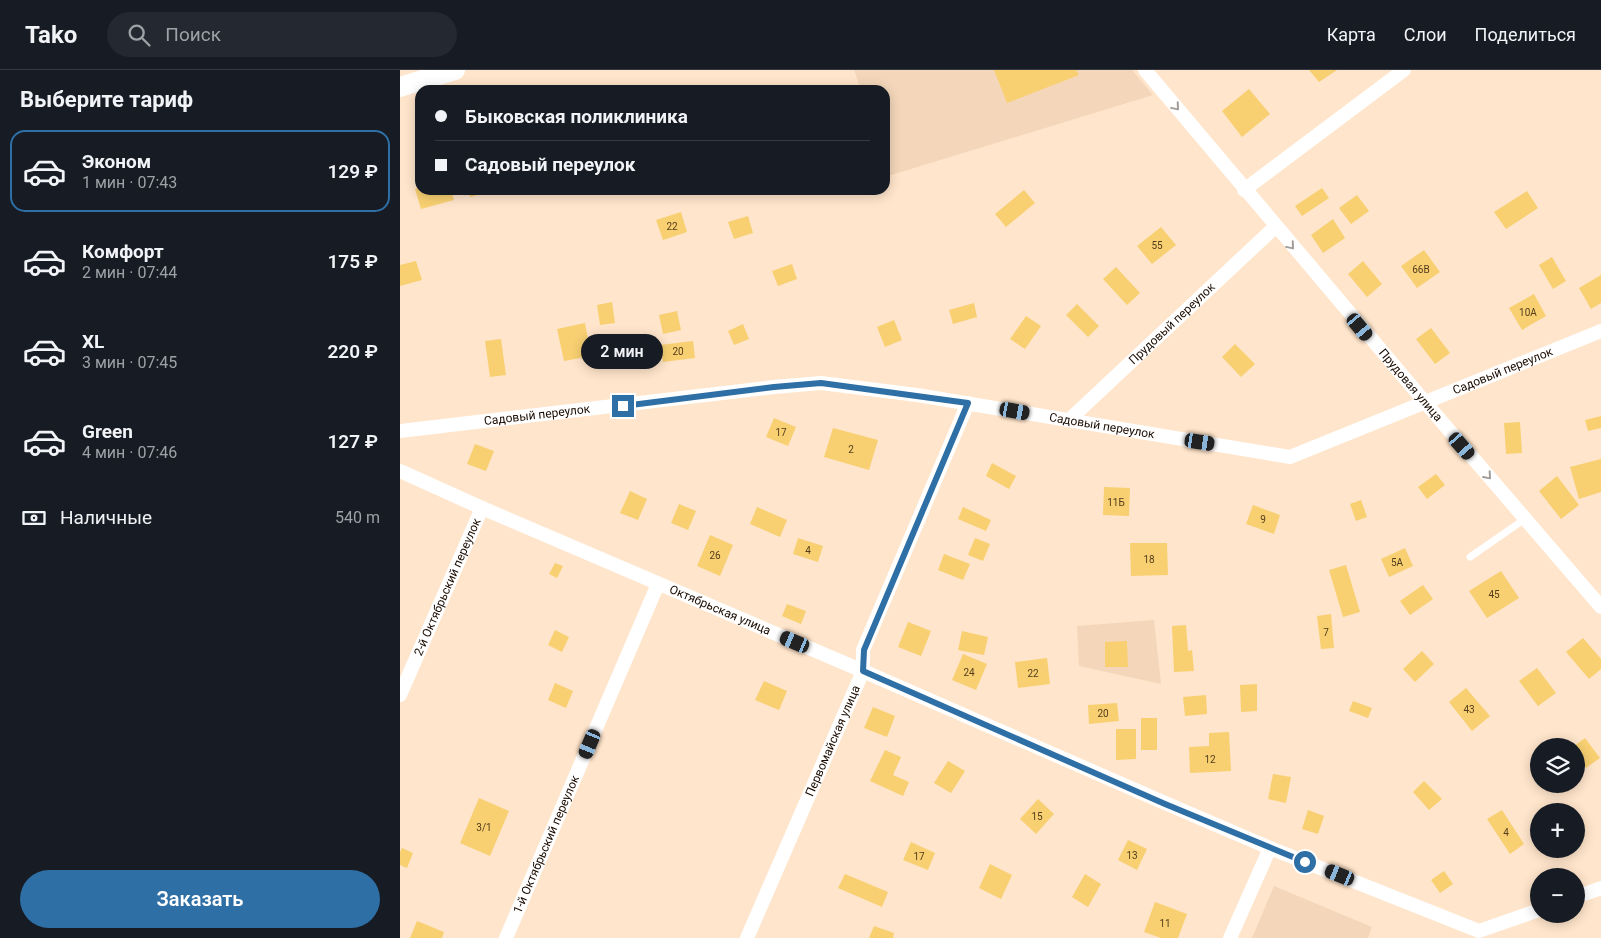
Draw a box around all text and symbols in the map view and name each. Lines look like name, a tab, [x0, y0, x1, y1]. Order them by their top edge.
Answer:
search box	[107, 12, 457, 57]
text: Tako	[25, 21, 77, 49]
icon: search	[125, 21, 153, 49]
text: Поиск	[165, 23, 221, 46]
text: Карта	[1327, 24, 1376, 45]
text: Слои	[1404, 24, 1447, 45]
text: Поделиться	[1475, 24, 1576, 45]
text: Выберите тариф	[20, 87, 193, 112]
one-way arrow	[1170, 102, 1179, 111]
text: Быковская поликлиника	[465, 105, 688, 128]
icon: car	[22, 149, 67, 194]
text: Эконом	[82, 150, 151, 173]
text: Садовый переулок	[465, 153, 636, 176]
text: 129 ₽	[327, 160, 378, 183]
text: 1 мин · 07:43	[82, 173, 177, 192]
house number: 22	[666, 221, 678, 232]
icon: car	[22, 239, 67, 284]
text: Комфорт	[82, 240, 164, 263]
house number: 55	[1151, 240, 1163, 251]
one-way arrow	[1286, 240, 1295, 249]
text: 175 ₽	[327, 250, 378, 273]
text: 2 мин · 07:44	[82, 263, 177, 282]
house number: 66В	[1412, 264, 1430, 275]
street label: Прудовый переулок	[1126, 280, 1218, 367]
house number: 10А	[1519, 307, 1537, 318]
car	[1344, 311, 1375, 343]
icon: car	[22, 329, 67, 374]
text: XL	[82, 330, 104, 353]
callout: 2 мин	[582, 334, 664, 368]
text: 220 ₽	[327, 340, 378, 363]
text: 2 мин	[600, 342, 644, 361]
street label: Садовый переулок	[1451, 344, 1555, 397]
house number: 20	[672, 346, 684, 357]
street label: Прудовая улица	[1376, 346, 1445, 424]
text: 3 мин · 07:45	[82, 353, 177, 372]
route end	[612, 395, 634, 417]
car	[998, 401, 1031, 421]
street label: Садовый переулок	[483, 402, 591, 428]
street label: Садовый переулок	[1048, 410, 1156, 441]
icon: car	[22, 419, 67, 464]
text: Green	[82, 420, 133, 443]
house number: 17	[775, 427, 787, 438]
text: 127 ₽	[327, 430, 378, 453]
car	[1446, 430, 1477, 462]
car	[1184, 432, 1215, 452]
text: 4 мин · 07:46	[82, 443, 177, 462]
house number: 2	[848, 444, 854, 455]
one-way arrow	[1482, 470, 1491, 479]
house number: 11Б	[1107, 497, 1125, 508]
icon: cash	[20, 504, 48, 532]
text: Наличные	[60, 506, 152, 529]
text: 540 m	[335, 508, 380, 527]
house number: 9	[1260, 514, 1266, 525]
street label: 2-й Октябрьский переулок	[411, 516, 484, 658]
house number: 4	[805, 545, 811, 556]
house number: 26	[709, 550, 721, 561]
house number: 18	[1143, 554, 1155, 565]
house number: 5А	[1391, 557, 1404, 568]
street label: Октябрьская улица	[667, 582, 773, 638]
house number: 45	[1488, 589, 1500, 600]
house number: 7	[1323, 627, 1329, 638]
car	[778, 629, 811, 655]
house number: 24	[963, 667, 975, 678]
house number: 22	[1027, 668, 1039, 679]
street label: Первомайская улица	[802, 683, 863, 798]
house number: 43	[1463, 704, 1475, 715]
house number: 20	[1097, 708, 1109, 719]
car	[577, 727, 602, 761]
map controls	[1530, 738, 1585, 923]
button: layers	[1530, 738, 1585, 793]
house number: 12	[1204, 754, 1216, 765]
street label: 1-й Октябрьский переулок	[510, 773, 582, 915]
button: +	[1530, 803, 1585, 858]
house number: 15	[1031, 811, 1043, 822]
house number: 3/1	[476, 822, 492, 833]
house number: 4	[1503, 827, 1509, 838]
house number: 13	[1126, 850, 1138, 861]
house number: 17	[913, 851, 925, 862]
route start	[1294, 851, 1316, 873]
car	[1323, 862, 1356, 888]
button: −	[1530, 868, 1585, 923]
button: Заказать	[20, 870, 380, 928]
house number: 11	[1159, 918, 1171, 929]

